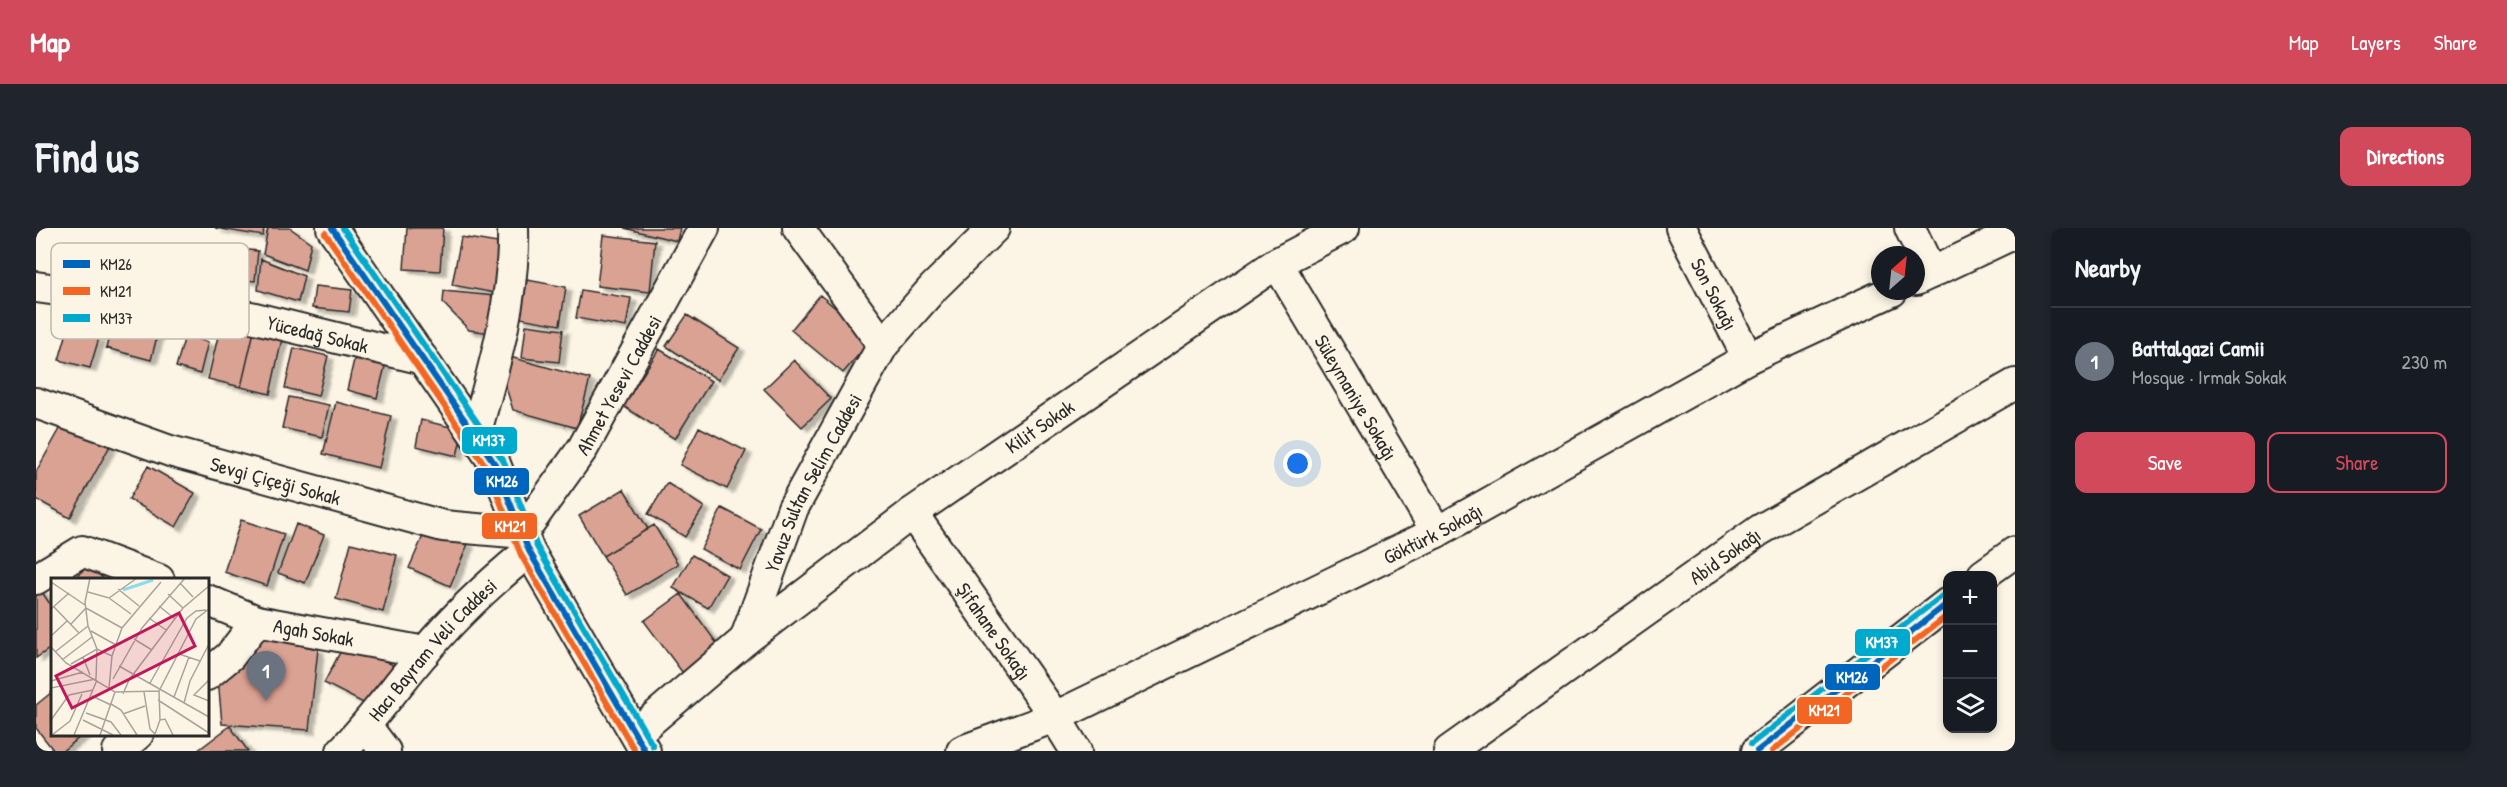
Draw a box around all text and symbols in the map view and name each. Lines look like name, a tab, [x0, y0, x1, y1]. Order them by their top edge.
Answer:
text: Map	[30, 23, 70, 61]
text: Map	[2289, 28, 2318, 57]
text: Layers	[2351, 28, 2401, 57]
text: Share	[2434, 28, 2477, 57]
button: Directions	[2340, 127, 2471, 186]
text: Find us	[36, 128, 139, 185]
legend	[51, 243, 249, 339]
north arrow	[1871, 246, 1925, 300]
text: Nearby	[2075, 250, 2141, 285]
text: KM26	[100, 253, 132, 275]
street label: Son Sokağı	[1685, 253, 1745, 334]
text: KM21	[100, 280, 131, 302]
text: KM37	[100, 307, 133, 329]
street label: Yücedağ Sokak	[264, 308, 371, 359]
street label: Ahmet Yesevi Caddesi	[569, 310, 667, 460]
street label: Süleymaniye Sokağı	[1309, 329, 1405, 465]
text: Battalgazi Camii	[2132, 333, 2265, 363]
text: 1	[2091, 348, 2098, 375]
text: 230 m	[2402, 348, 2447, 375]
text: Mosque · Irmak Sokak	[2132, 363, 2287, 390]
street label: Yavuz Sultan Selim Caddesi	[757, 388, 867, 576]
street label: Kilit Sokak	[999, 393, 1079, 459]
line badge: KM37	[461, 426, 518, 455]
text: KM37	[473, 429, 506, 451]
button: Save	[2075, 432, 2255, 493]
button: Share	[2267, 432, 2447, 493]
street label: Sevgi Çiçeği Sokak	[208, 449, 344, 511]
your location	[1283, 449, 1312, 478]
line badge: KM26	[473, 467, 530, 496]
text: KM26	[486, 470, 518, 492]
street label: Göktürk Sokağı	[1378, 496, 1487, 570]
line badge: KM21	[481, 512, 538, 540]
text: KM21	[494, 515, 526, 537]
street label: Abid Sokağı	[1683, 521, 1766, 590]
map controls	[1943, 571, 1997, 733]
button: +	[1943, 571, 1997, 625]
street label: Hacı Bayram Veli Caddesi	[361, 572, 502, 726]
street label: Şifahane Sokağı	[951, 577, 1038, 685]
inset map	[51, 578, 208, 736]
street label: Agah Sokak	[271, 611, 356, 652]
button: −	[1943, 625, 1997, 679]
line badge: KM37	[1854, 628, 1911, 657]
text: KM37	[1866, 631, 1899, 653]
pin: 1	[246, 652, 286, 701]
line badge: KM26	[1824, 663, 1881, 691]
text: KM26	[1836, 666, 1868, 688]
button: layers	[1943, 679, 1997, 733]
line badge: KM21	[1796, 696, 1853, 725]
text: KM21	[1808, 699, 1840, 721]

